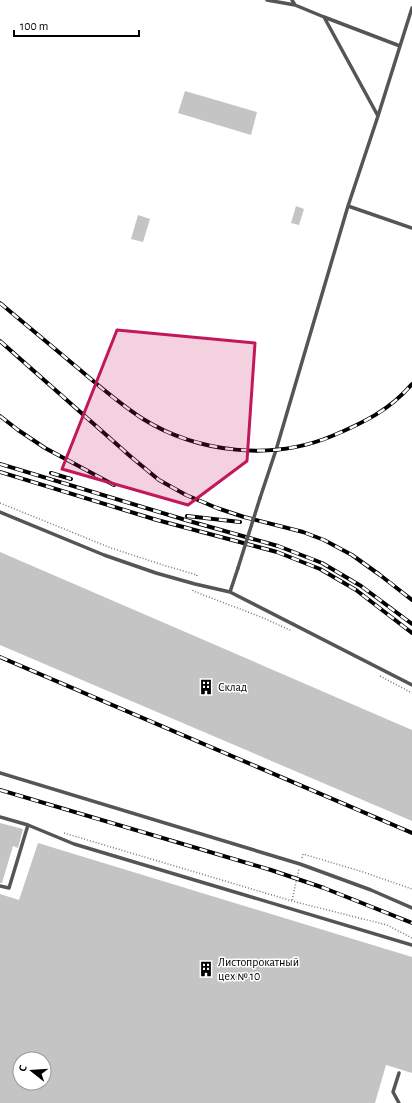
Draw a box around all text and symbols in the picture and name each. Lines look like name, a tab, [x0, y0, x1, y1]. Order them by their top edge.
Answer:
scale bar	[14, 12, 139, 38]
text: 100 m	[20, 20, 48, 32]
building icon: Склад	[197, 678, 215, 696]
place label: Склад	[218, 681, 247, 693]
place label: Листопрокатный цех № 10	[218, 956, 299, 982]
building icon: Листопрокатный цех № 10	[197, 960, 215, 978]
north arrow	[12, 1051, 52, 1091]
text: С	[17, 1064, 29, 1073]

